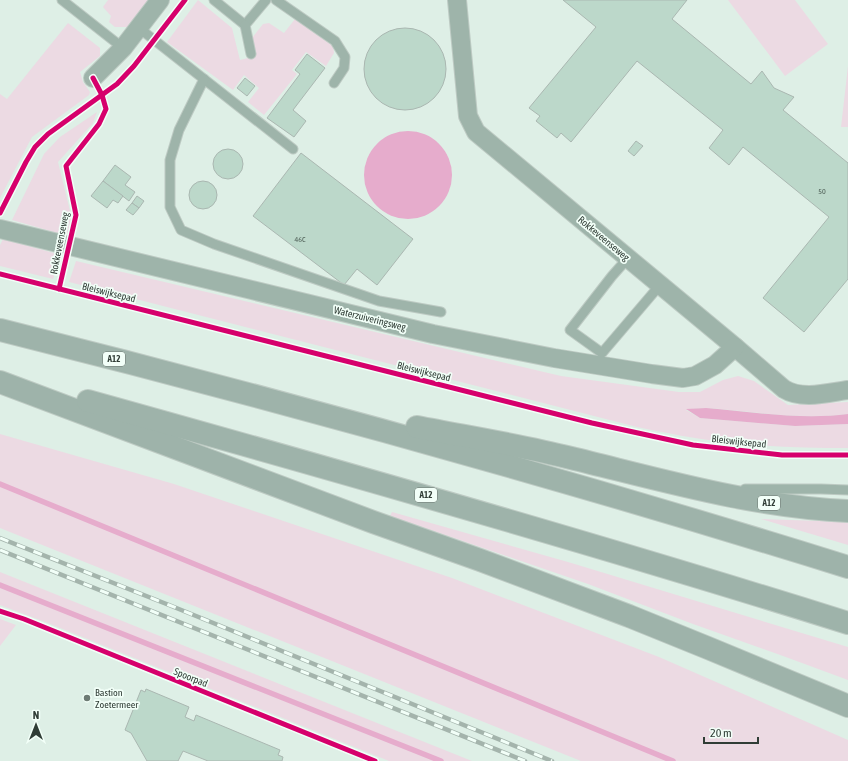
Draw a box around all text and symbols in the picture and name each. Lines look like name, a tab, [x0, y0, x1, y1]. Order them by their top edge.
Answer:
house number: 50	[818, 187, 826, 196]
street label: Rokkeveenseweg	[48, 210, 71, 275]
street label: Rokkeveenseweg	[576, 214, 632, 263]
house number: 46C	[294, 235, 306, 244]
street label: Bleiswijksepad	[81, 281, 137, 305]
street label: Waterzuiveringsweg	[333, 304, 408, 333]
road number: A12	[103, 352, 125, 366]
street label: Bleiswijksepad	[396, 360, 452, 384]
street label: Bleiswijksepad	[711, 433, 767, 450]
road number: A12	[415, 488, 437, 502]
road number: A12	[758, 496, 780, 510]
street label: Spoorpad	[172, 666, 210, 689]
place label: Bastion Zoetermeer	[95, 687, 139, 710]
marker: Bastion Zoetermeer	[82, 693, 92, 703]
north arrow	[16, 705, 56, 745]
text: N	[33, 709, 39, 721]
scale bar	[704, 719, 758, 745]
text: 20 m	[710, 726, 732, 740]

